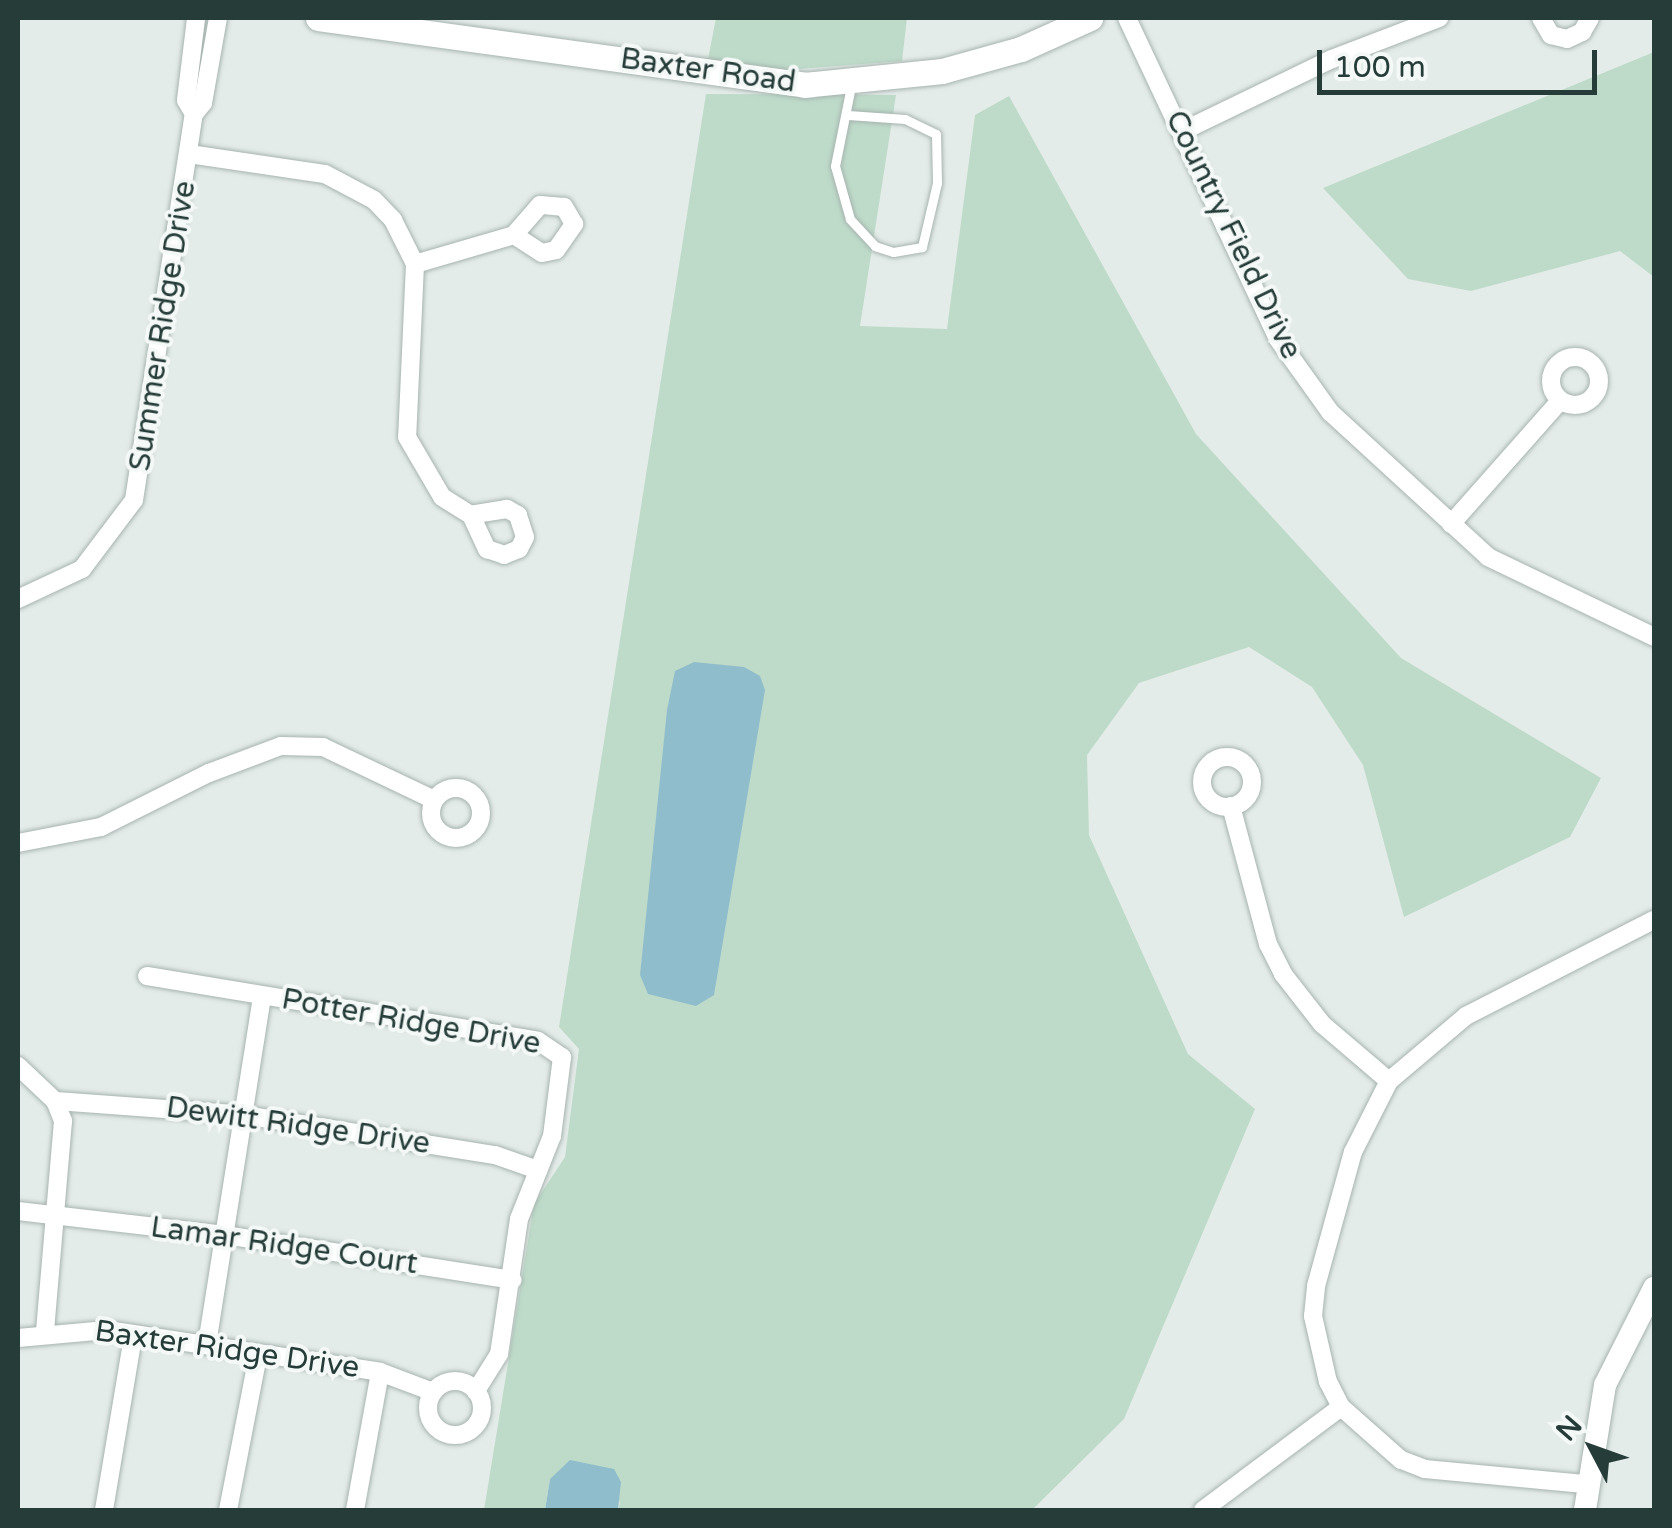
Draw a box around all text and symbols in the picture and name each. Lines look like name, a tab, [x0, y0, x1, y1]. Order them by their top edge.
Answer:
scale bar	[1322, 30, 1602, 92]
street label: Baxter Road	[618, 41, 798, 101]
text: 100 m	[1334, 49, 1426, 86]
street label: Country Field Drive	[1157, 105, 1309, 365]
street label: Summer Ridge Drive	[122, 178, 204, 474]
street label: Potter Ridge Drive	[279, 982, 543, 1062]
street label: Dewitt Ridge Drive	[164, 1090, 432, 1162]
street label: Lamar Ridge Court	[148, 1209, 420, 1283]
street label: Baxter Ridge Drive	[92, 1314, 362, 1386]
north arrow	[1542, 1398, 1642, 1498]
text: N	[1549, 1409, 1590, 1448]

